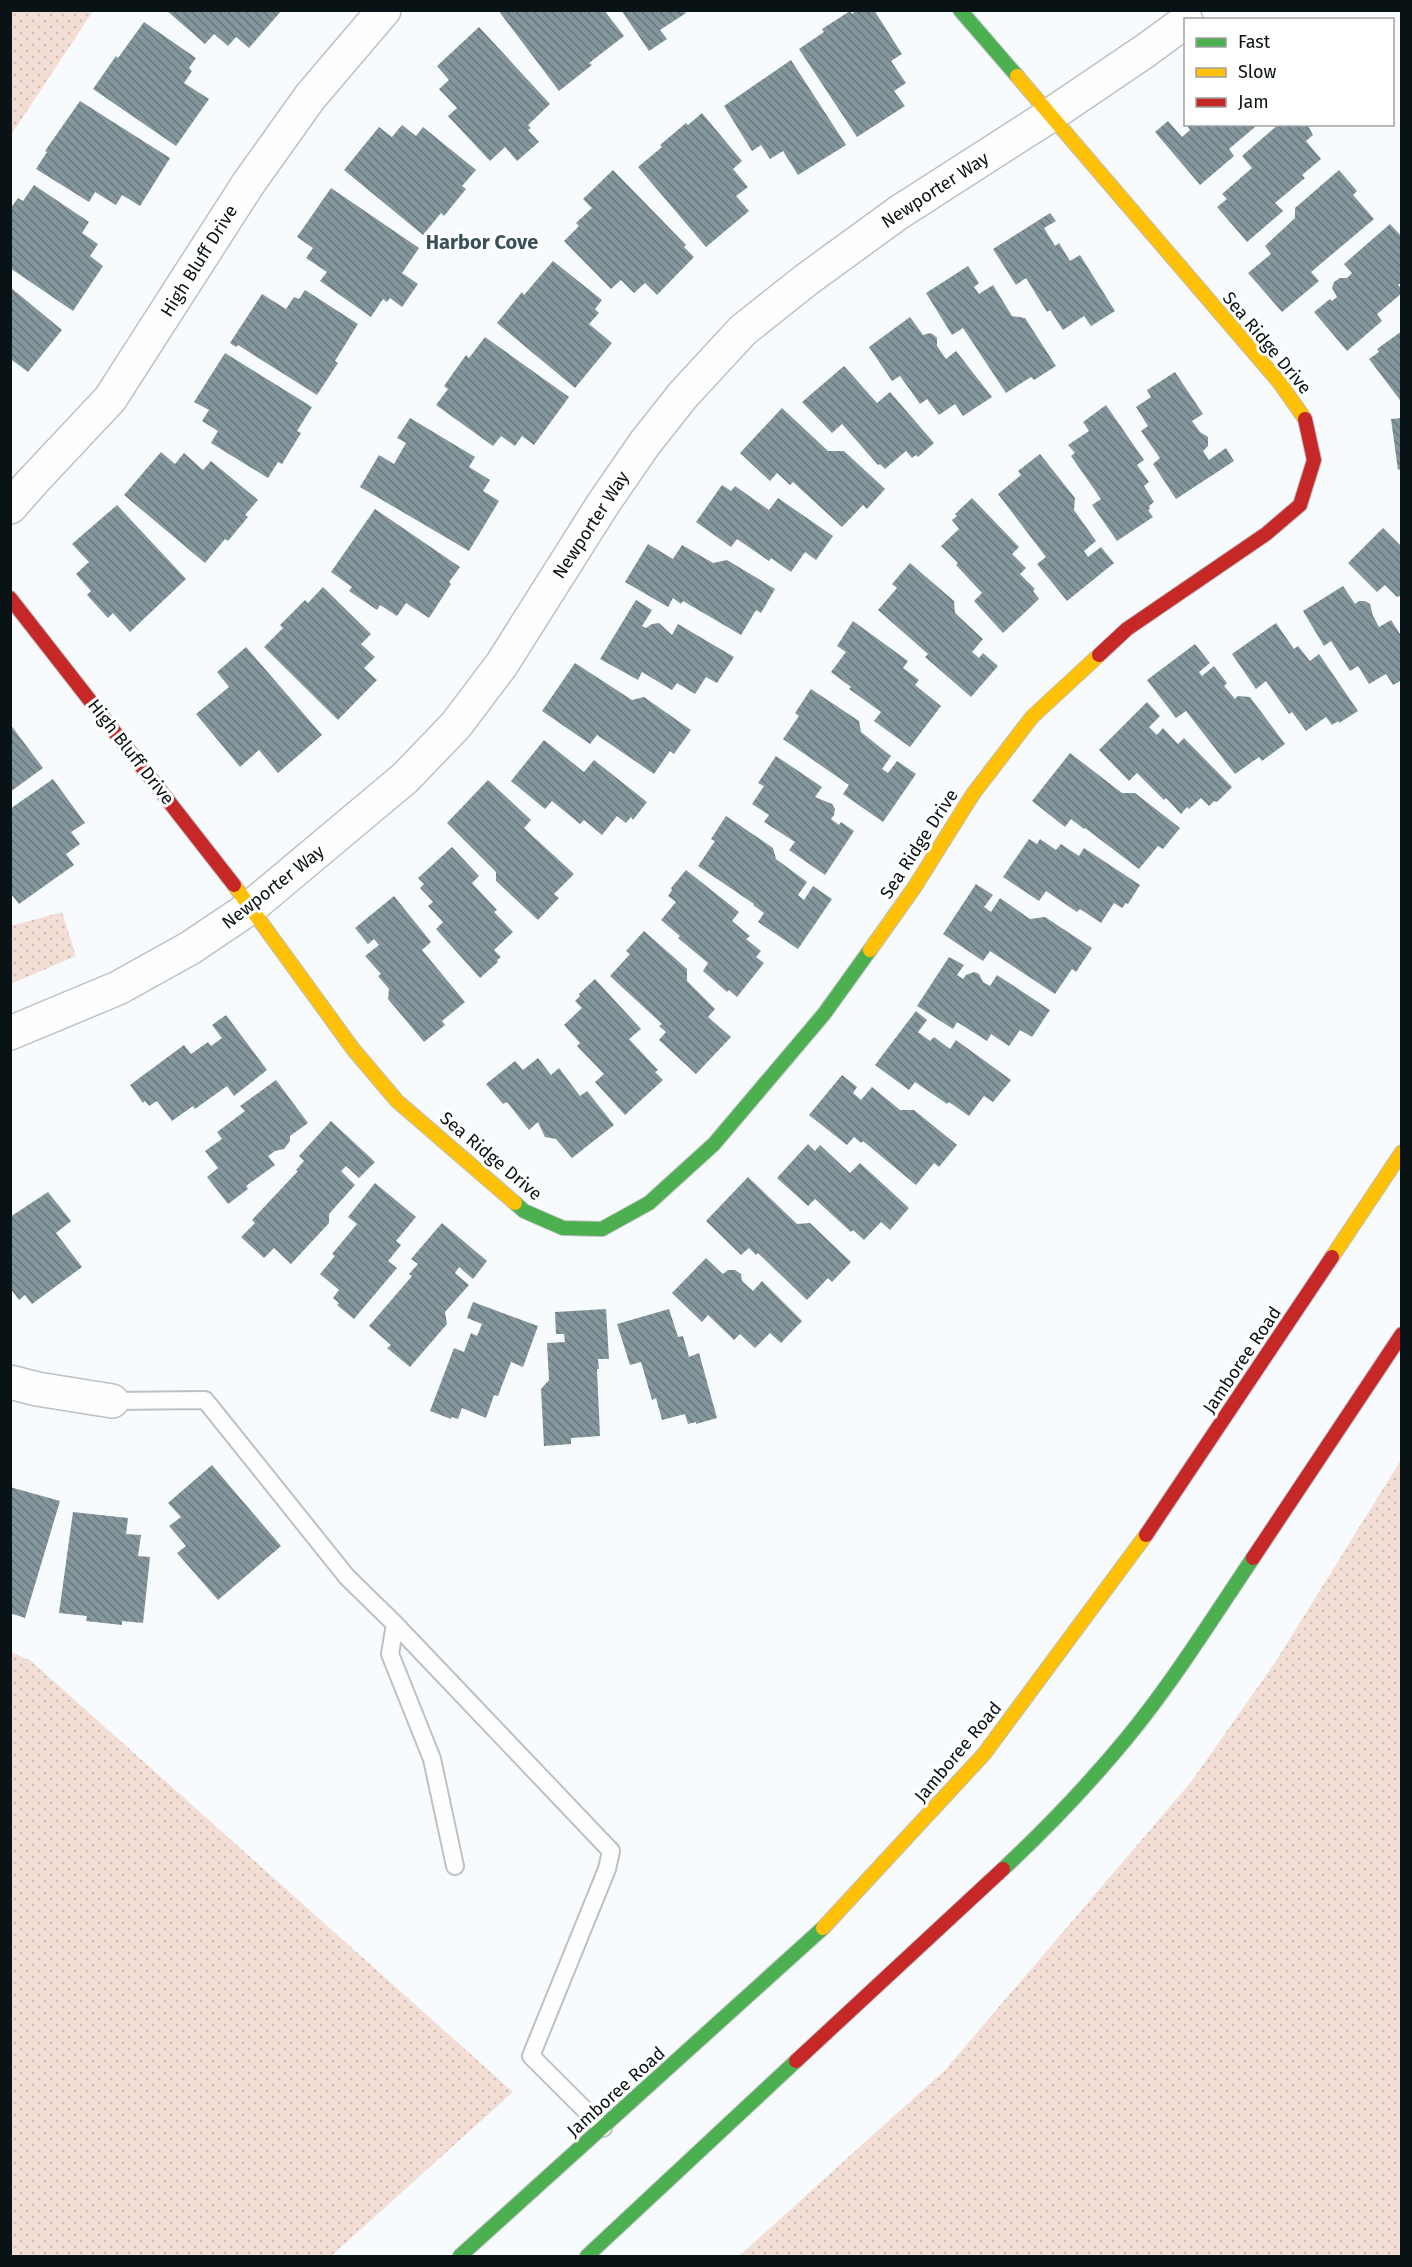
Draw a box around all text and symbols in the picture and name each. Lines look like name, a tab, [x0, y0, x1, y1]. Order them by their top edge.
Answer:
legend	[1184, 18, 1394, 126]
text: Fast	[1238, 31, 1271, 53]
text: Slow	[1238, 61, 1277, 83]
text: Jam	[1238, 91, 1269, 113]
street label: Newporter Way	[877, 147, 993, 233]
street label: High Bluff Drive	[156, 201, 242, 321]
district label: Harbor Cove	[426, 230, 538, 254]
street label: Sea Ridge Drive	[1218, 287, 1316, 399]
street label: Newporter Way	[548, 467, 634, 583]
street label: High Bluff Drive	[83, 695, 179, 809]
street label: Sea Ridge Drive	[875, 785, 963, 903]
street label: Newporter Way	[218, 840, 329, 934]
street label: Sea Ridge Drive	[435, 1107, 547, 1205]
street label: Jamboree Road	[1198, 1302, 1286, 1418]
street label: Jamboree Road	[910, 1697, 1006, 1807]
street label: Jamboree Road	[562, 2042, 670, 2142]

